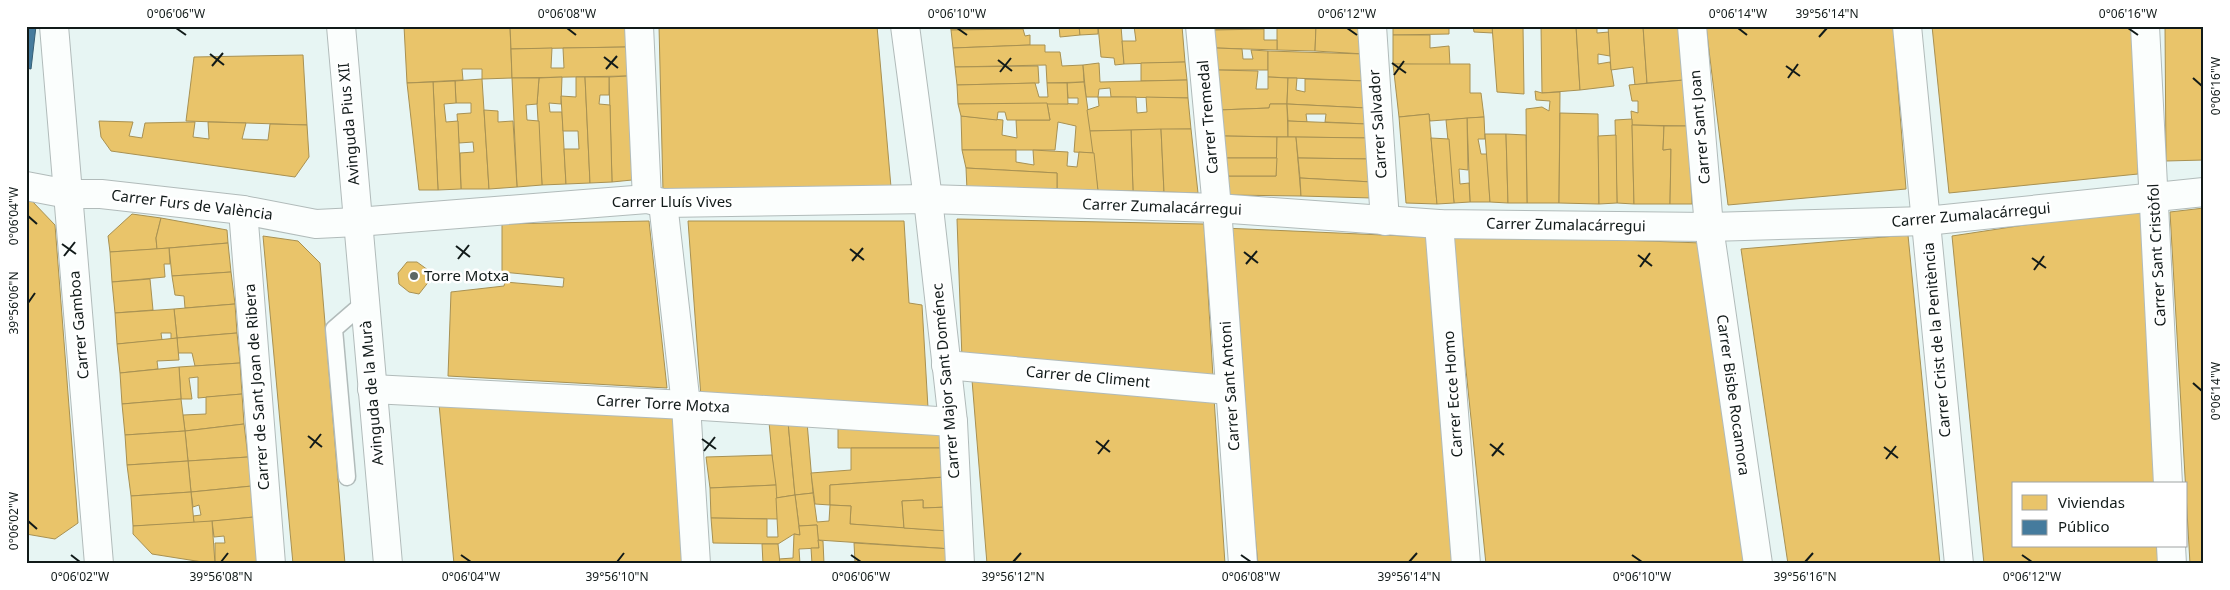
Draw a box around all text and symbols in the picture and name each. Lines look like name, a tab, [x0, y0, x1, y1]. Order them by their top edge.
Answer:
text: 0°06'06"W	[147, 5, 205, 22]
text: 0°06'08"W	[538, 5, 596, 22]
text: 0°06'10"W	[928, 5, 986, 22]
text: 0°06'12"W	[1318, 5, 1376, 22]
text: 0°06'14"W	[1709, 5, 1767, 22]
text: 39°56'14"N	[1795, 5, 1859, 22]
text: 0°06'16"W	[2099, 5, 2157, 22]
text: 0°06'16"W	[2207, 57, 2224, 115]
street label: Carrer Tremedal	[1192, 59, 1222, 175]
street label: Avinguda Pius XII	[333, 62, 363, 186]
street label: Carrer Salvador	[1363, 69, 1391, 179]
street label: Carrer Sant Joan	[1684, 69, 1714, 185]
street label: Carrer Sant Cristòfol	[2142, 183, 2170, 327]
street label: Carrer Furs de València	[110, 184, 274, 224]
text: 0°06'04"W	[5, 187, 22, 245]
street label: Carrer Lluís Vives	[612, 191, 732, 211]
street label: Carrer Zumalacárregui	[1082, 193, 1242, 219]
street label: Carrer Zumalacárregui	[1891, 197, 2051, 231]
street label: Carrer Zumalacárregui	[1486, 213, 1646, 235]
street label: Carrer Crist de la Penitència	[1918, 242, 1954, 438]
place label: Torre Motxa	[424, 265, 509, 285]
street label: Carrer Gamboa	[63, 270, 93, 380]
marker: Torre Motxa	[408, 270, 420, 282]
text: 39°56'06"N	[5, 271, 22, 335]
street label: Carrer Major Sant Doménec	[926, 282, 964, 480]
street label: Carrer de Sant Joan de Ribera	[239, 283, 273, 491]
street label: Carrer Bisbe Rocamora	[1713, 313, 1755, 477]
street label: Avinguda de la Murà	[355, 320, 387, 466]
street label: Carrer Sant Antoni	[1214, 320, 1244, 452]
street label: Carrer Ecce Homo	[1438, 330, 1466, 458]
street label: Carrer de Climent	[1025, 361, 1152, 391]
text: 0°06'14"W	[2207, 362, 2224, 420]
street label: Carrer Torre Motxa	[596, 390, 730, 416]
legend	[2012, 482, 2188, 548]
text: 0°06'02"W	[5, 492, 22, 550]
text: Viviendas	[2058, 492, 2125, 512]
text: Público	[2058, 516, 2110, 536]
text: 0°06'02"W	[51, 568, 109, 585]
text: 39°56'08"N	[189, 568, 253, 585]
text: 0°06'04"W	[442, 568, 500, 585]
text: 39°56'10"N	[585, 568, 649, 585]
text: 0°06'06"W	[832, 568, 890, 585]
text: 39°56'12"N	[981, 568, 1045, 585]
text: 0°06'08"W	[1222, 568, 1280, 585]
text: 39°56'14"N	[1377, 568, 1441, 585]
text: 0°06'10"W	[1613, 568, 1671, 585]
text: 39°56'16"N	[1773, 568, 1837, 585]
text: 0°06'12"W	[2003, 568, 2061, 585]

